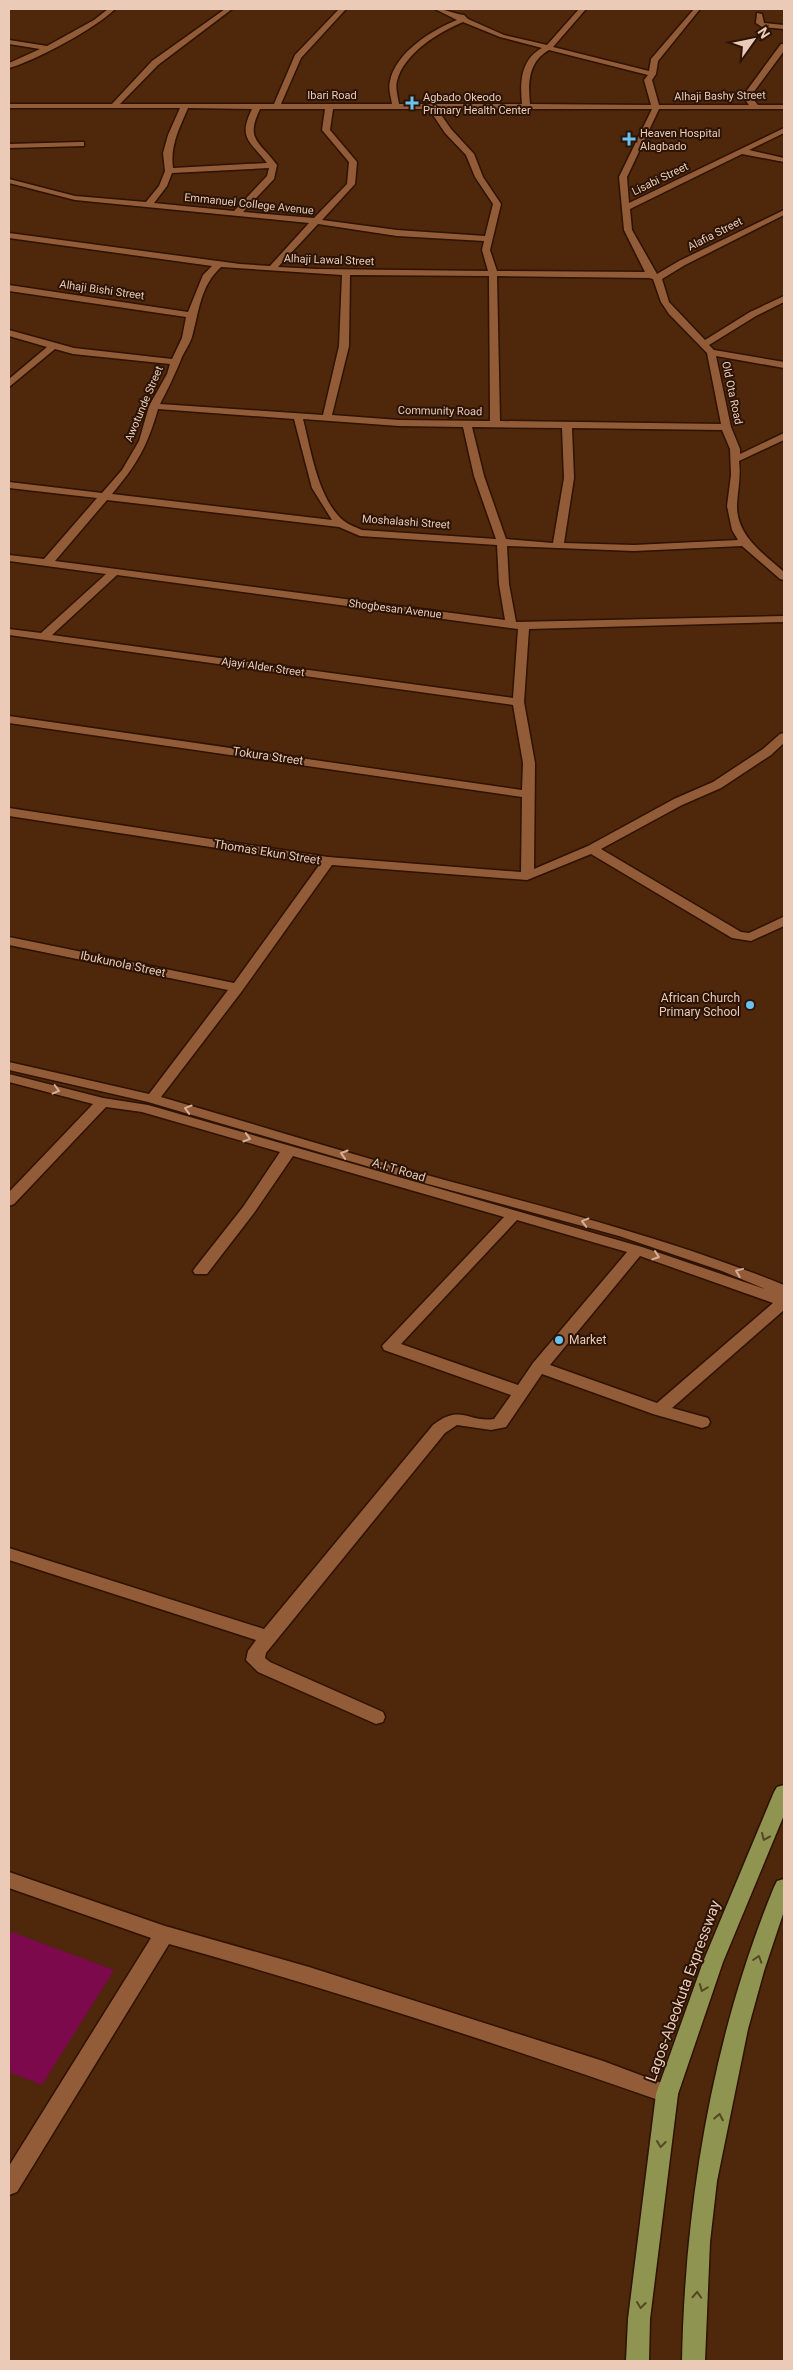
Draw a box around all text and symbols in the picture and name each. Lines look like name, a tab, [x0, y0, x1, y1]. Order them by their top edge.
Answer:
north arrow	[728, 15, 778, 65]
text: N	[754, 24, 773, 41]
street label: Ibari Road	[307, 89, 357, 102]
street label: Alhaji Bashy Street	[674, 89, 766, 103]
place label: Agbado Okeodo Primary Health Center	[423, 91, 531, 117]
marker: Agbado Okeodo Primary Health Center	[405, 96, 419, 110]
place label: Heaven Hospital Alagbado	[640, 127, 720, 153]
marker: Heaven Hospital Alagbado	[622, 132, 636, 146]
street label: Lisabi Street	[630, 160, 691, 198]
street label: Emmanuel College Avenue	[184, 191, 315, 217]
street label: Alafia Street	[685, 214, 745, 253]
street label: Alhaji Lawal Street	[284, 252, 375, 268]
street label: Alhaji Bishi Street	[59, 278, 146, 302]
street label: Old Ota Road	[719, 360, 745, 426]
street label: Awotunde Street	[122, 364, 166, 444]
street label: Community Road	[398, 404, 482, 418]
street label: Moshalashi Street	[361, 512, 451, 532]
street label: Shogbesan Avenue	[348, 597, 442, 621]
street label: Ajayi Alder Street	[221, 655, 306, 679]
street label: Tokura Street	[232, 744, 304, 768]
street label: Thomas Ekun Street	[213, 837, 321, 867]
street label: Ibukunola Street	[79, 948, 167, 980]
place label: African Church Primary School	[659, 991, 740, 1019]
marker: African Church Primary School	[744, 999, 756, 1011]
one-way arrow	[52, 1084, 61, 1095]
one-way arrow	[184, 1104, 192, 1115]
one-way arrow	[243, 1132, 251, 1142]
one-way arrow	[341, 1149, 349, 1159]
street label: A.I.T Road	[371, 1155, 427, 1185]
one-way arrow	[581, 1218, 589, 1228]
one-way arrow	[651, 1250, 659, 1260]
one-way arrow	[735, 1268, 744, 1279]
place label: Market	[569, 1333, 606, 1347]
marker: Market	[553, 1334, 565, 1346]
one-way arrow	[760, 1832, 771, 1841]
street label: Lagos-Abeokuta Expressway	[642, 1898, 724, 2084]
one-way arrow	[753, 1956, 763, 1964]
one-way arrow	[699, 1983, 709, 1991]
one-way arrow	[713, 2112, 723, 2121]
one-way arrow	[656, 2140, 667, 2148]
one-way arrow	[691, 2291, 702, 2299]
one-way arrow	[636, 2301, 647, 2309]

